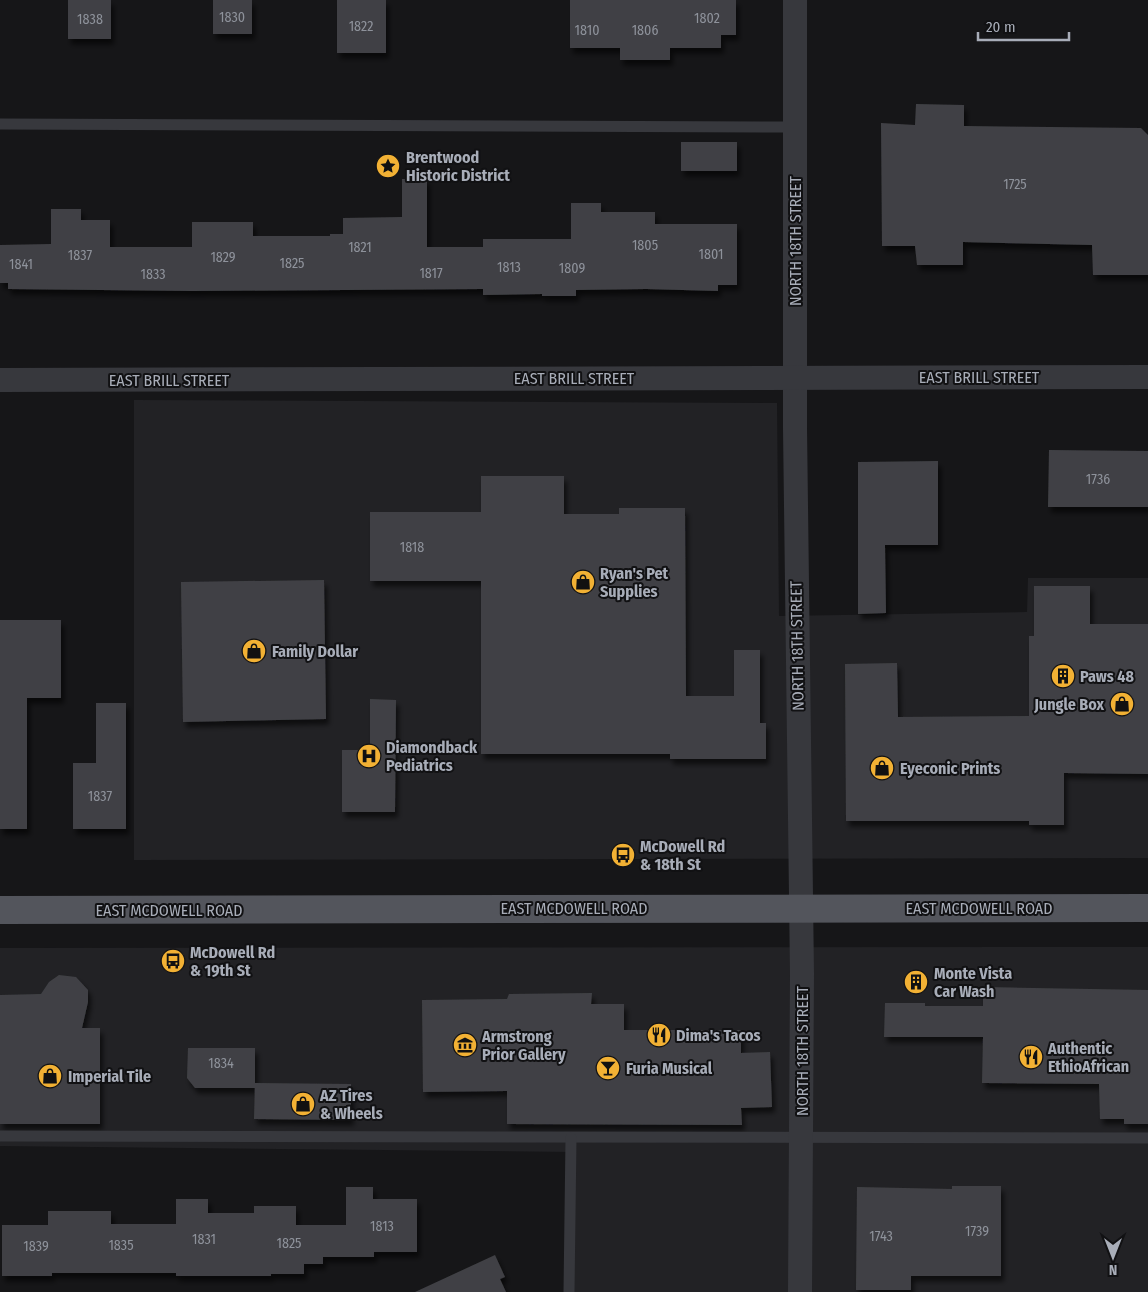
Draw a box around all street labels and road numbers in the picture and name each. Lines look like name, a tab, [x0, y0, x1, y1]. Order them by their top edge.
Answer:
street label: NORTH 18TH STREET	[786, 175, 805, 306]
street label: EAST BRILL STREET	[919, 368, 1040, 387]
street label: EAST BRILL STREET	[514, 369, 635, 388]
street label: EAST BRILL STREET	[109, 371, 230, 390]
street label: NORTH 18TH STREET	[786, 580, 808, 711]
street label: EAST MCDOWELL ROAD	[501, 899, 647, 918]
street label: EAST MCDOWELL ROAD	[906, 899, 1052, 918]
street label: EAST MCDOWELL ROAD	[96, 901, 242, 920]
street label: NORTH 18TH STREET	[793, 985, 812, 1116]

